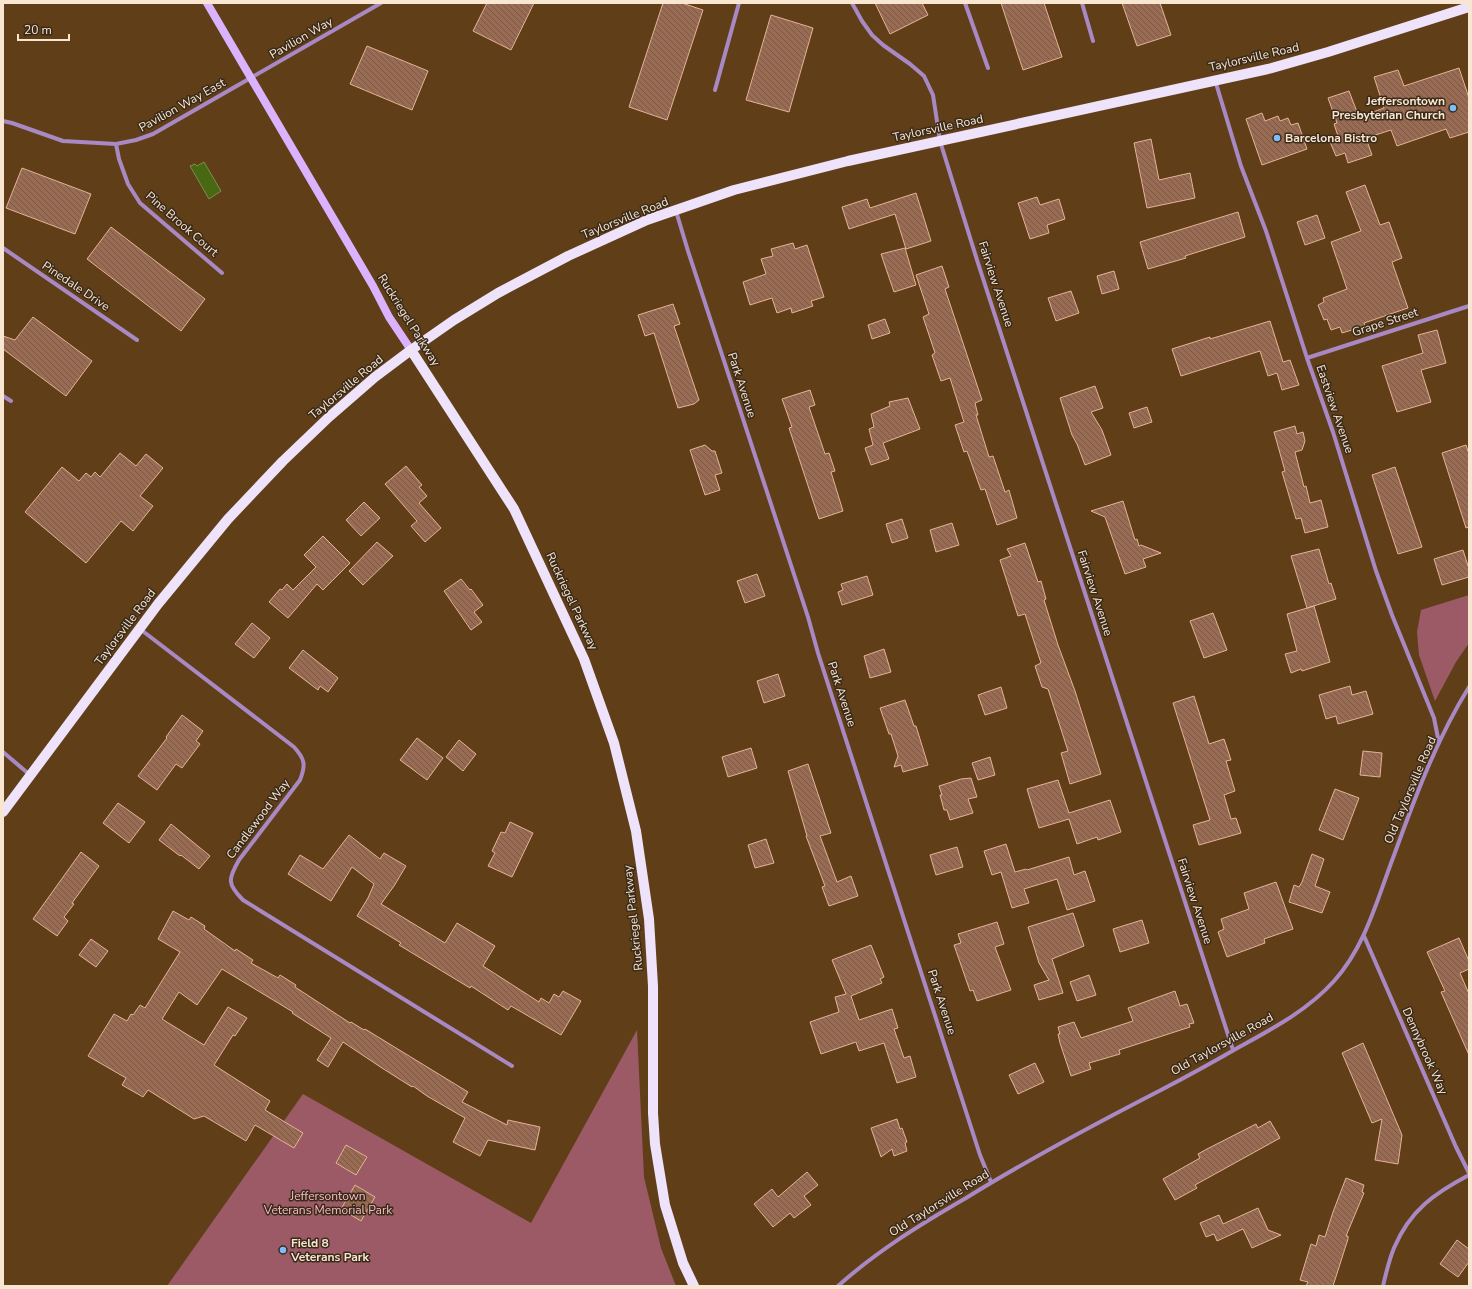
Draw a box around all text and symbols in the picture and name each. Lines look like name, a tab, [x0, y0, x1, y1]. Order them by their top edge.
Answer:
street label: Pavilion Way	[266, 13, 336, 63]
scale bar	[18, 16, 69, 42]
text: 20 m	[24, 22, 52, 38]
street label: Taylorsville Road	[1207, 39, 1301, 75]
street label: Pavilion Way East	[136, 74, 229, 135]
place label: Jeffersontown Presbyterian Church	[1332, 93, 1445, 123]
marker: Jeffersontown Presbyterian Church	[1448, 103, 1458, 113]
street label: Taylorsville Road	[891, 111, 985, 145]
place label: Barcelona Bistro	[1285, 130, 1377, 146]
marker: Barcelona Bistro	[1272, 133, 1282, 143]
street label: Pine Brook Court	[142, 188, 222, 261]
street label: Taylorsville Road	[579, 193, 671, 243]
street label: Fairview Avenue	[975, 239, 1017, 329]
street label: Pinedale Drive	[39, 257, 113, 315]
street label: Ruckriegel Parkway	[374, 271, 444, 370]
street label: Grape Street	[1350, 304, 1421, 340]
street label: Park Avenue	[724, 350, 760, 420]
street label: Taylorsville Road	[306, 351, 386, 423]
street label: Eastview Avenue	[1312, 363, 1358, 455]
street label: Fairview Avenue	[1074, 548, 1116, 638]
street label: Ruckriegel Parkway	[542, 550, 602, 653]
street label: Taylorsville Road	[91, 585, 159, 669]
street label: Park Avenue	[824, 659, 860, 729]
street label: Old Taylorsville Road	[1380, 734, 1440, 846]
street label: Candlewood Way	[223, 775, 294, 862]
street label: Fairview Avenue	[1174, 856, 1216, 946]
street label: Ruckriegel Parkway	[619, 864, 646, 972]
street label: Park Avenue	[924, 967, 960, 1037]
street label: Dennybrook Way	[1399, 1005, 1452, 1098]
street label: Old Taylorsville Road	[1168, 1009, 1276, 1079]
street label: Old Taylorsville Road	[886, 1166, 992, 1240]
park label: Jeffersontown Veterans Memorial Park	[263, 1188, 393, 1218]
place label: Field 8 Veterans Park	[290, 1235, 369, 1265]
marker: Field 8 Veterans Park	[278, 1245, 288, 1255]

